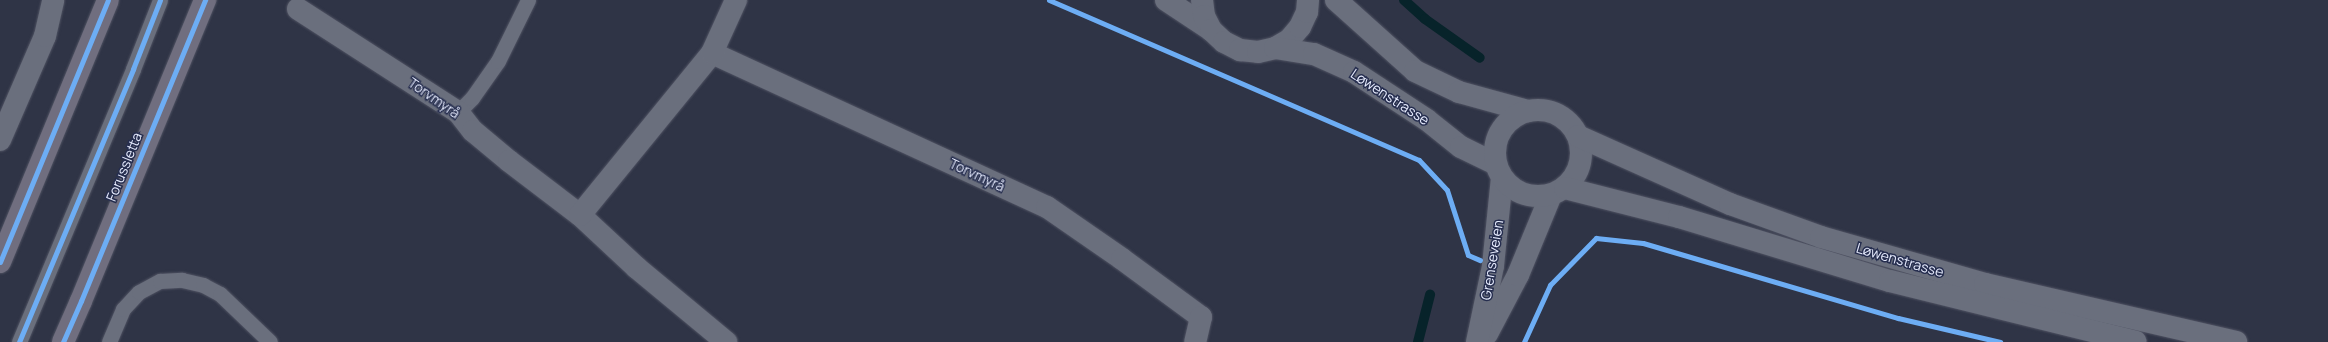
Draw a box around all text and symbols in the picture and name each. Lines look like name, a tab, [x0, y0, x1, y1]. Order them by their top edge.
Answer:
street label: Løwenstrasse	[1348, 65, 1432, 129]
street label: Torvmyrå	[405, 74, 463, 122]
street label: Forussletta	[103, 130, 145, 204]
street label: Torvmyrå	[947, 155, 1007, 195]
street label: Grenseveien	[1477, 219, 1507, 301]
street label: Løwenstrasse	[1854, 239, 1946, 281]

